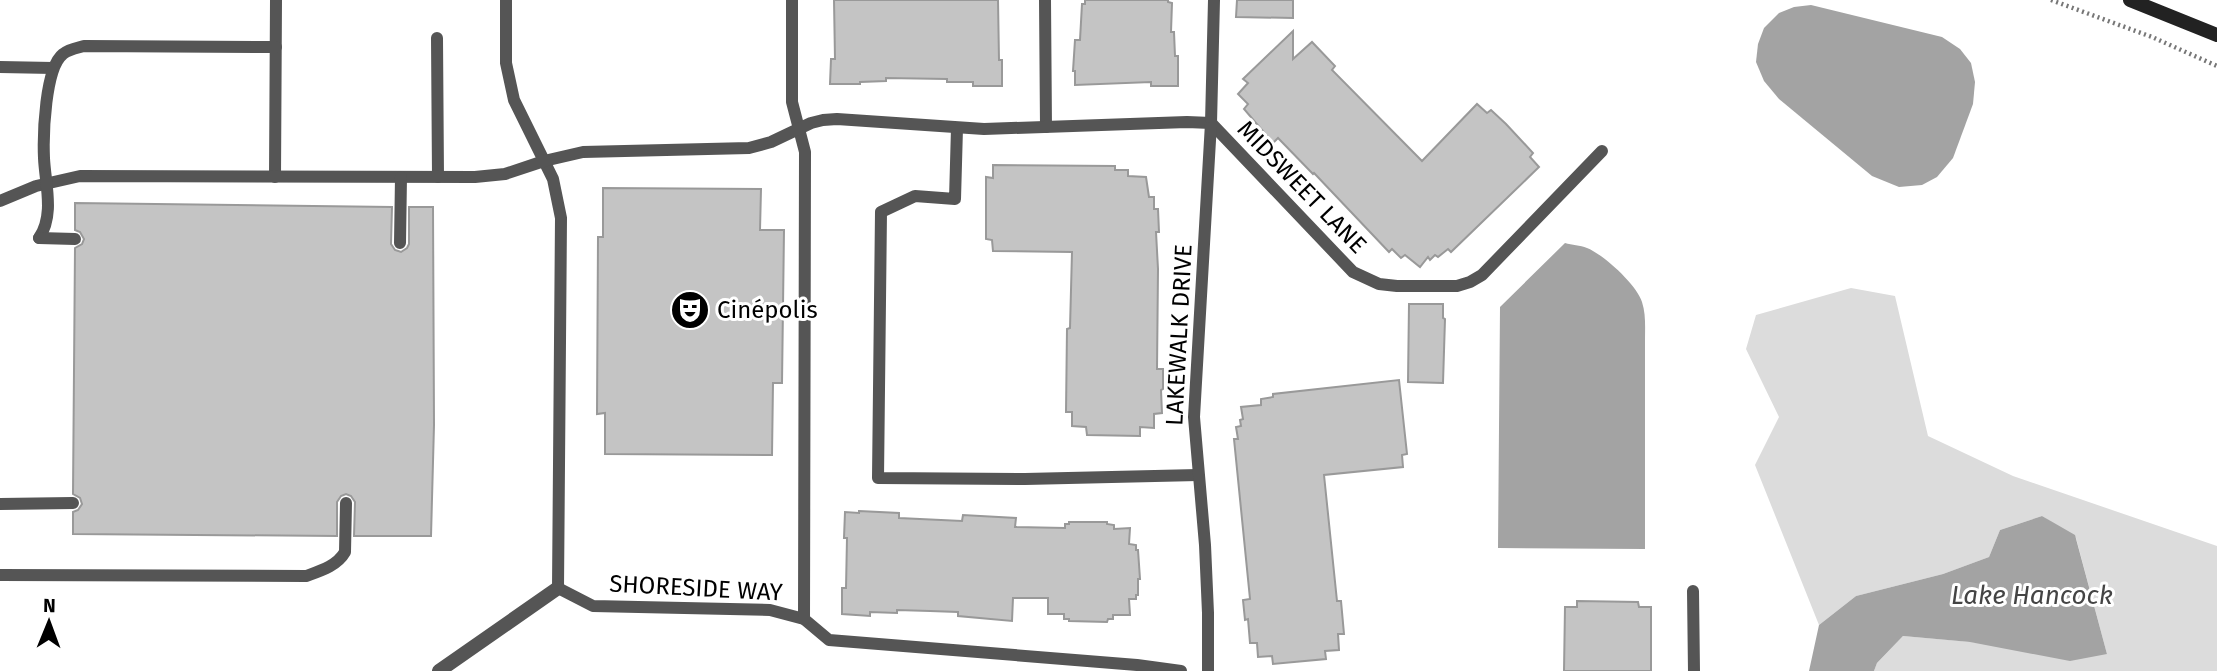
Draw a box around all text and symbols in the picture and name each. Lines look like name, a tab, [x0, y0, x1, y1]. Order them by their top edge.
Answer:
street label: MIDSWEET LANE	[1232, 115, 1372, 259]
street label: LAKEWALK DRIVE	[1160, 243, 1198, 427]
theatre icon: Cinépolis	[669, 289, 711, 331]
place label: Cinépolis	[717, 296, 818, 324]
street label: SHORESIDE WAY	[609, 569, 784, 607]
water label: Lake Hancock	[1951, 580, 2113, 611]
north arrow	[14, 587, 84, 657]
text: N	[43, 594, 56, 617]

